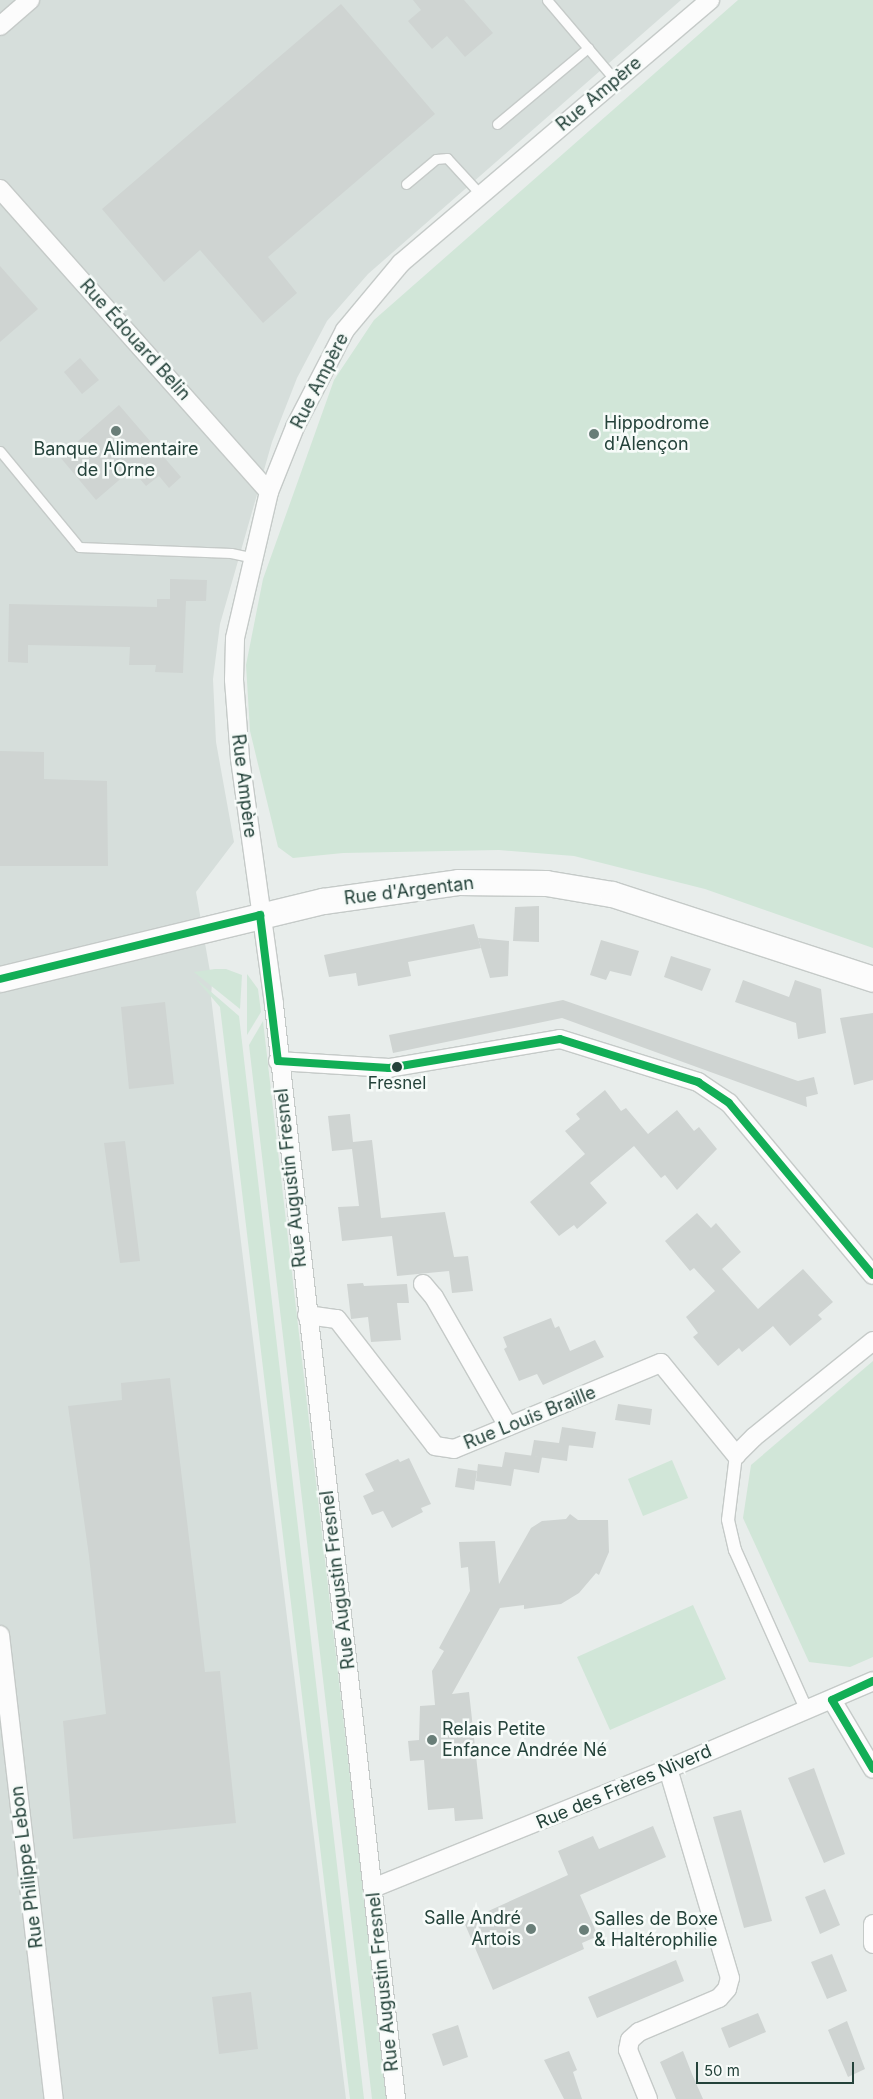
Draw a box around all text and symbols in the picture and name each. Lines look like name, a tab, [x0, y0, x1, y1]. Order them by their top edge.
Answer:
street label: Rue Ampère	[552, 52, 646, 136]
street label: Rue Édouard Belin	[75, 275, 195, 405]
street label: Rue Ampère	[287, 330, 353, 432]
place label: Hippodrome d'Alençon	[604, 413, 709, 456]
marker: Banque Alimentaire de l'Orne	[110, 425, 122, 437]
marker: Hippodrome d'Alençon	[588, 428, 600, 440]
place label: Banque Alimentaire de l'Orne	[33, 439, 199, 482]
street label: Rue Ampère	[227, 733, 261, 839]
street label: Rue d'Argentan	[343, 872, 475, 910]
marker: Fresnel	[392, 1062, 402, 1072]
place label: Fresnel	[368, 1074, 426, 1094]
street label: Rue Augustin Fresnel	[271, 1087, 311, 1269]
street label: Rue Louis Braille	[461, 1382, 599, 1454]
street label: Rue Augustin Fresnel	[316, 1489, 360, 1671]
place label: Relais Petite Enfance Andrée Né	[442, 1719, 607, 1762]
marker: Relais Petite Enfance Andrée Né	[426, 1734, 438, 1746]
street label: Rue des Frères Niverd	[533, 1740, 715, 1834]
street label: Rue Philippe Lebon	[6, 1784, 48, 1950]
street label: Rue Augustin Fresnel	[363, 1891, 403, 2073]
place label: Salle André Artois	[424, 1908, 521, 1950]
place label: Salles de Boxe & Haltérophilie	[594, 1909, 718, 1952]
marker: Salle André Artois	[525, 1923, 537, 1935]
marker: Salles de Boxe & Haltérophilie	[578, 1924, 590, 1936]
scale bar	[698, 2052, 856, 2084]
text: 50 m	[704, 2061, 740, 2080]

